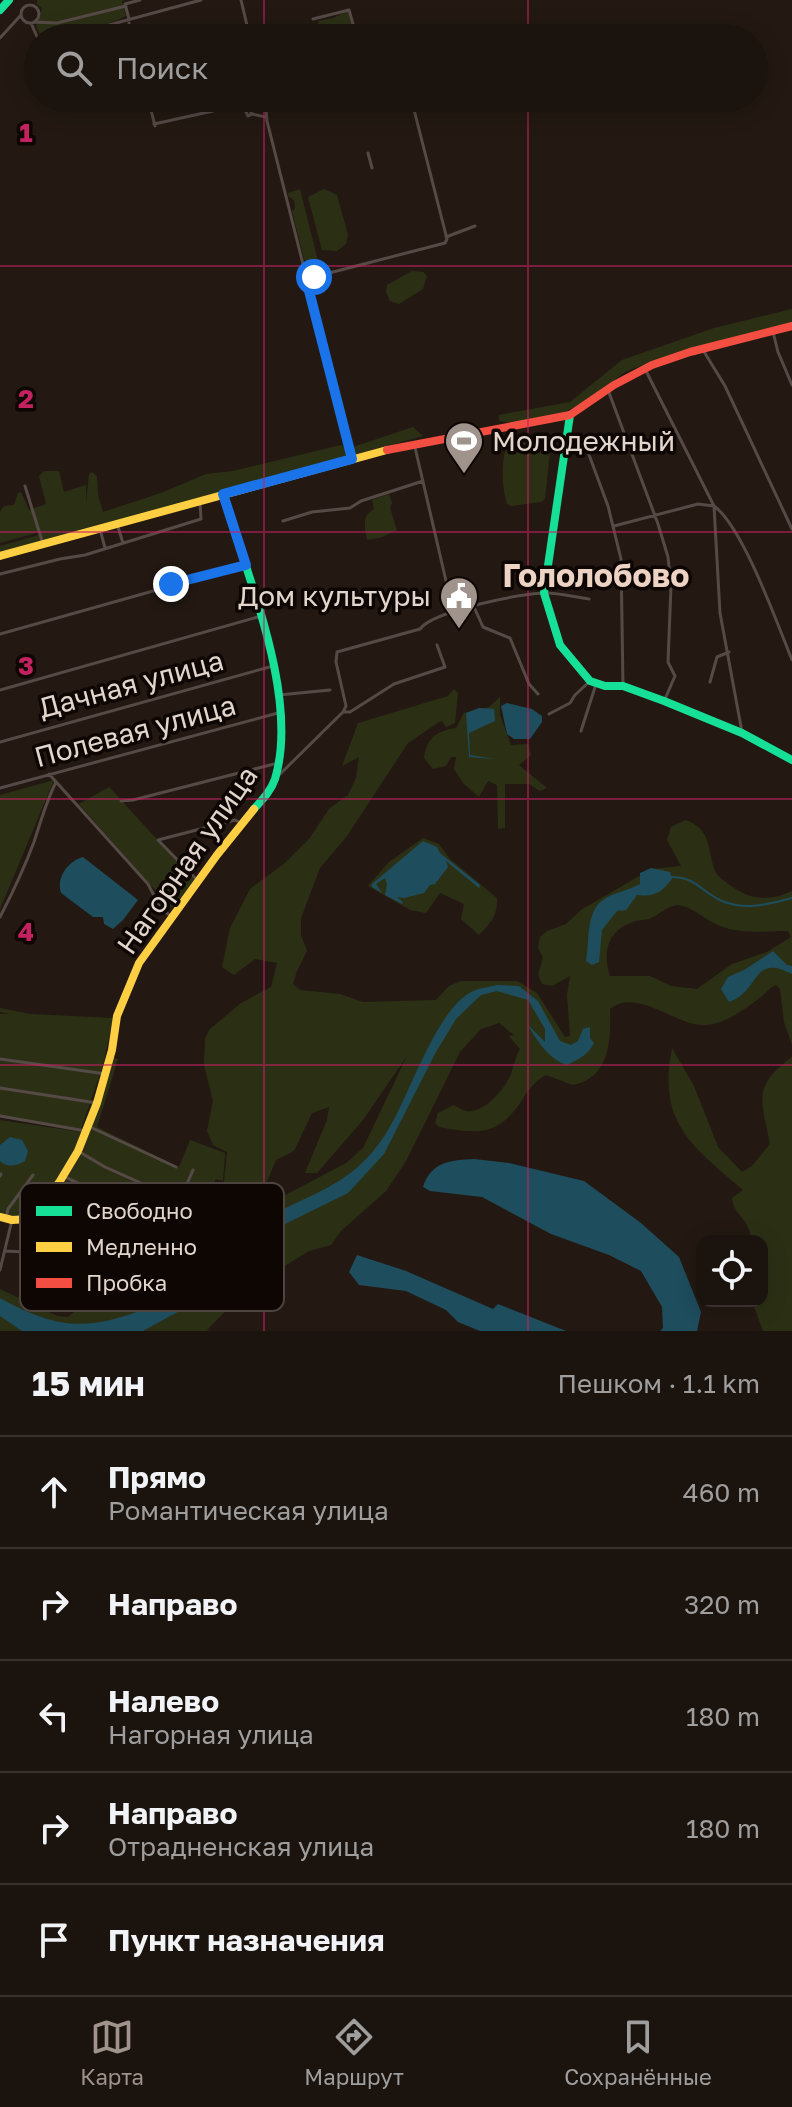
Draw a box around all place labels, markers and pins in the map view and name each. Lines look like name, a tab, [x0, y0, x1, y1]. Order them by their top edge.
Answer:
sports icon: Молодежный	[443, 420, 485, 475]
place label: Молодежный	[492, 424, 675, 457]
public building icon: Дом культуры	[438, 575, 480, 630]
place label: Дом культуры	[238, 579, 431, 612]

